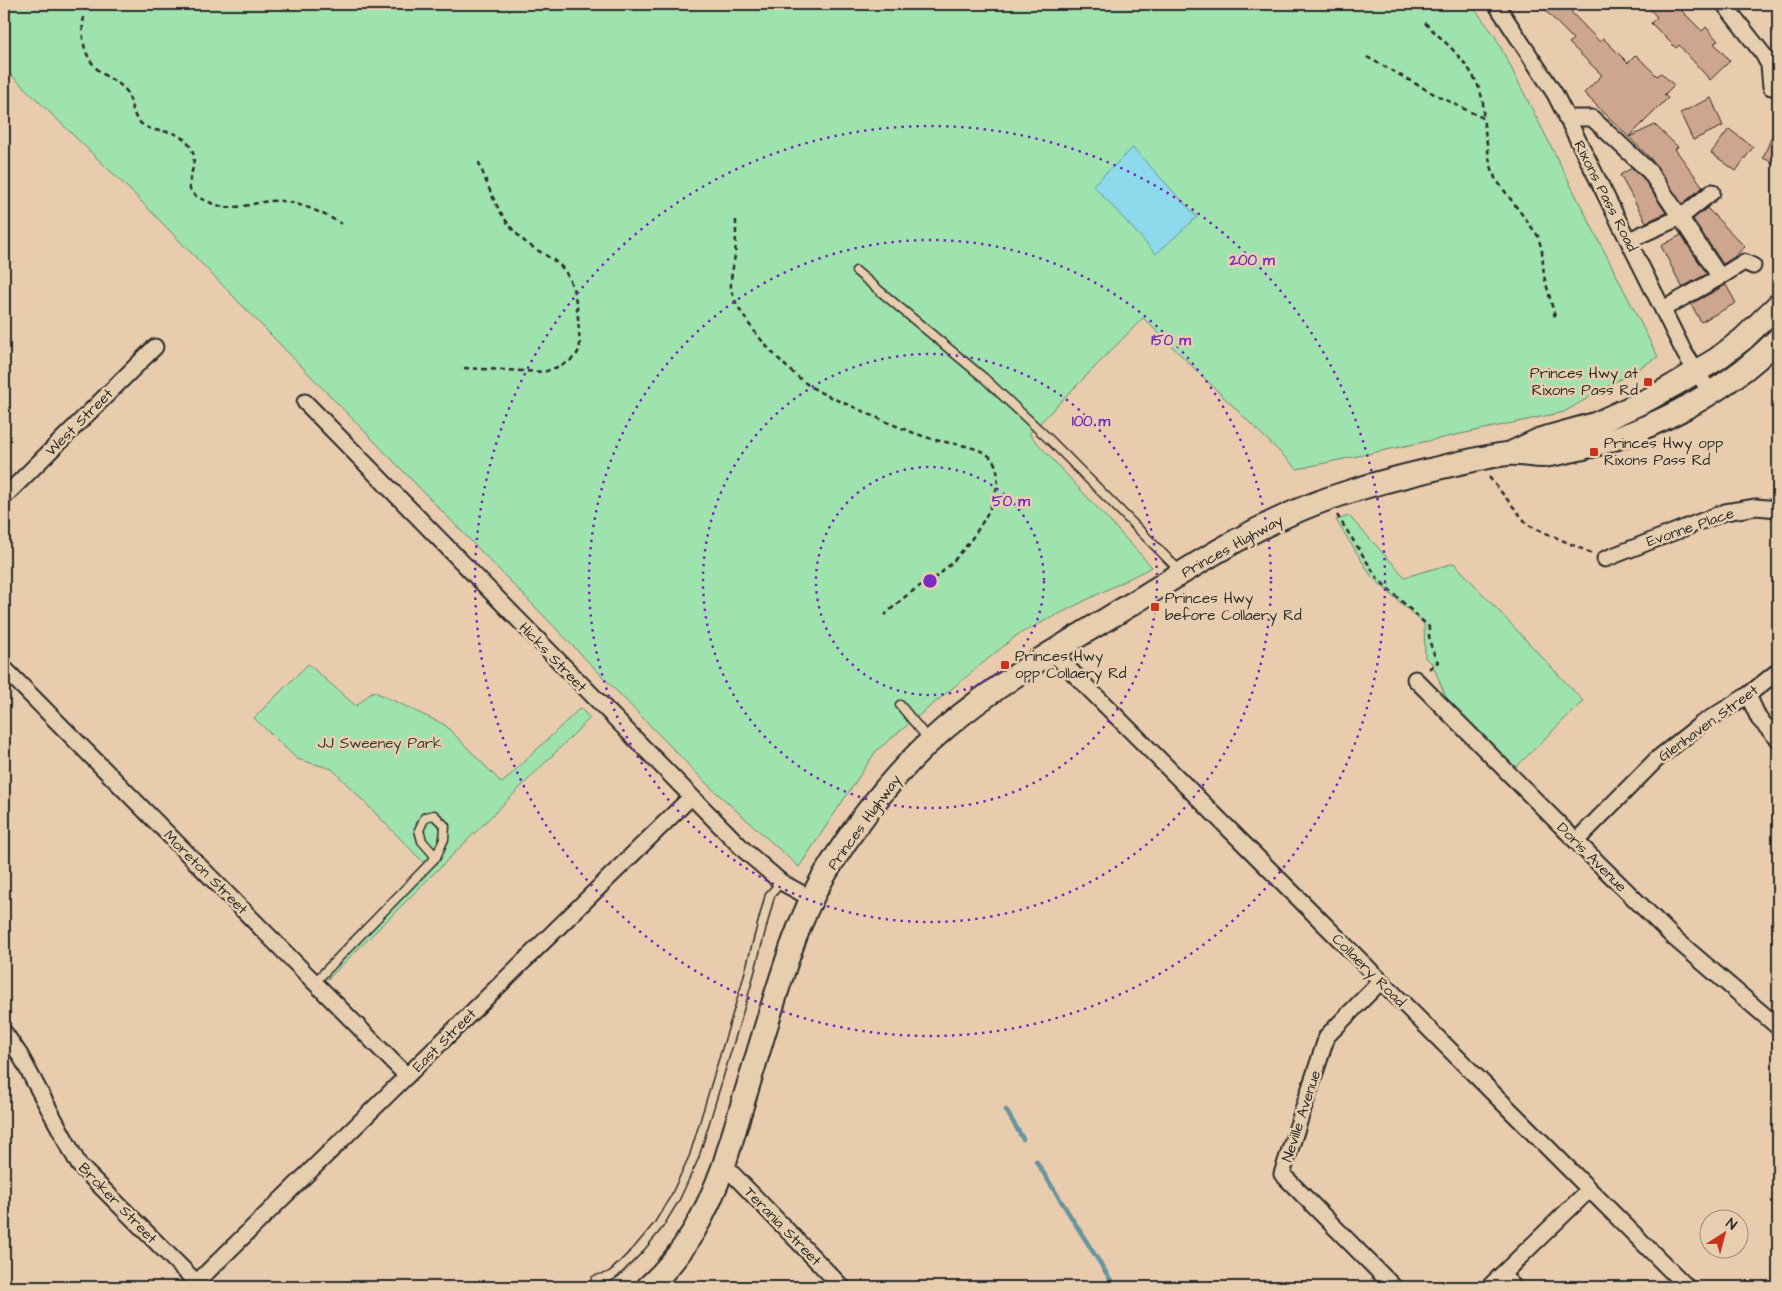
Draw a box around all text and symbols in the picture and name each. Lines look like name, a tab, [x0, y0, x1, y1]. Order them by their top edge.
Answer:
street label: Rixons Pass Road	[1568, 137, 1643, 256]
text: 200 m	[1228, 250, 1275, 271]
text: 150 m	[1151, 330, 1191, 351]
place label: Princes Hwy at Rixons Pass Rd	[1530, 363, 1638, 401]
marker: Princes Hwy at Rixons Pass Rd	[1642, 376, 1654, 388]
street label: West Street	[41, 384, 118, 461]
text: 100 m	[1072, 411, 1111, 432]
place label: Princes Hwy opp Rixons Pass Rd	[1604, 433, 1723, 471]
marker: Princes Hwy opp Rixons Pass Rd	[1588, 446, 1600, 458]
text: 50 m	[992, 491, 1030, 512]
street label: Evonne Place	[1644, 503, 1737, 552]
street label: Princes Highway	[1178, 510, 1287, 584]
centre of rings	[921, 572, 939, 590]
place label: Princes Hwy before Collaery Rd	[1165, 588, 1302, 627]
marker: Princes Hwy before Collaery Rd	[1149, 601, 1161, 613]
street label: Hicks Street	[514, 618, 591, 697]
place label: Princes Hwy opp Collaery Rd	[1015, 646, 1127, 685]
marker: Princes Hwy opp Collaery Rd	[999, 659, 1011, 671]
street label: Glenhaven Street	[1654, 680, 1763, 767]
park label: JJ Sweeney Park	[318, 733, 442, 755]
street label: Princes Highway	[823, 770, 907, 875]
street label: Doris Avenue	[1552, 818, 1631, 897]
street label: Moreton Street	[159, 825, 253, 919]
street label: Collaery Road	[1326, 929, 1410, 1013]
street label: East Street	[408, 1004, 481, 1077]
street label: Neville Avenue	[1277, 1068, 1326, 1165]
street label: Broker Street	[74, 1158, 162, 1249]
street label: Terania Street	[739, 1182, 826, 1271]
north arrow	[1700, 1208, 1750, 1258]
text: N	[1722, 1214, 1741, 1235]

